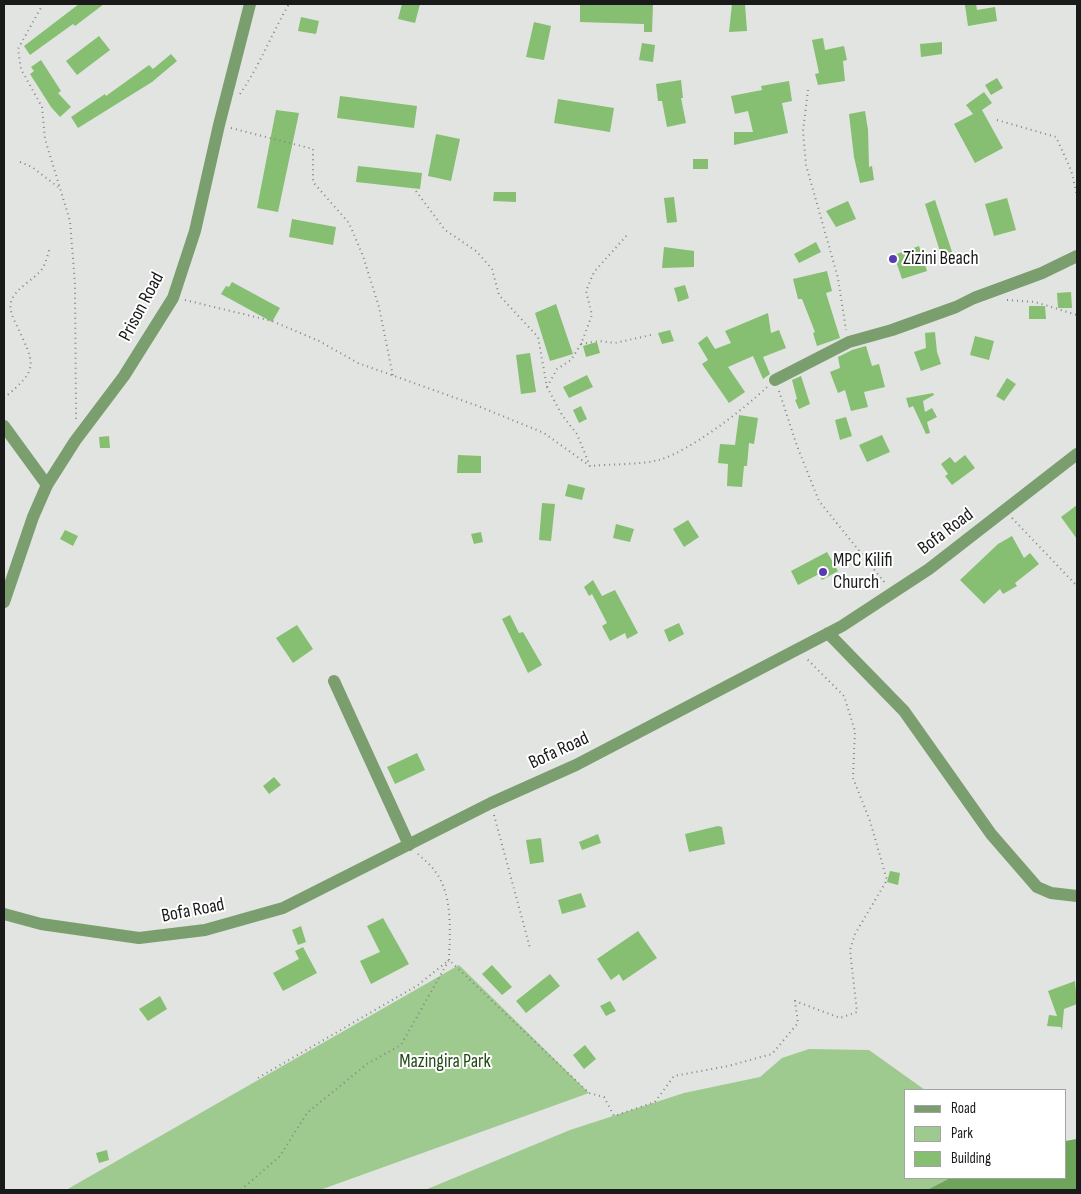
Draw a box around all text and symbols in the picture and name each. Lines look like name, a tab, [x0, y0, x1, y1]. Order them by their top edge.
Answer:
place label: Zizini Beach	[903, 248, 979, 270]
marker: Zizini Beach	[887, 253, 899, 265]
street label: Prison Road	[114, 269, 170, 345]
street label: Bofa Road	[914, 504, 978, 560]
place label: MPC Kilifi Church	[833, 550, 892, 594]
marker: MPC Kilifi Church	[817, 566, 829, 578]
street label: Bofa Road	[525, 727, 593, 775]
street label: Bofa Road	[160, 894, 226, 928]
park label: Mazingira Park	[399, 1051, 491, 1073]
legend	[904, 1089, 1066, 1179]
text: Road	[951, 1099, 976, 1118]
text: Park	[951, 1124, 973, 1143]
text: Building	[951, 1149, 991, 1168]

